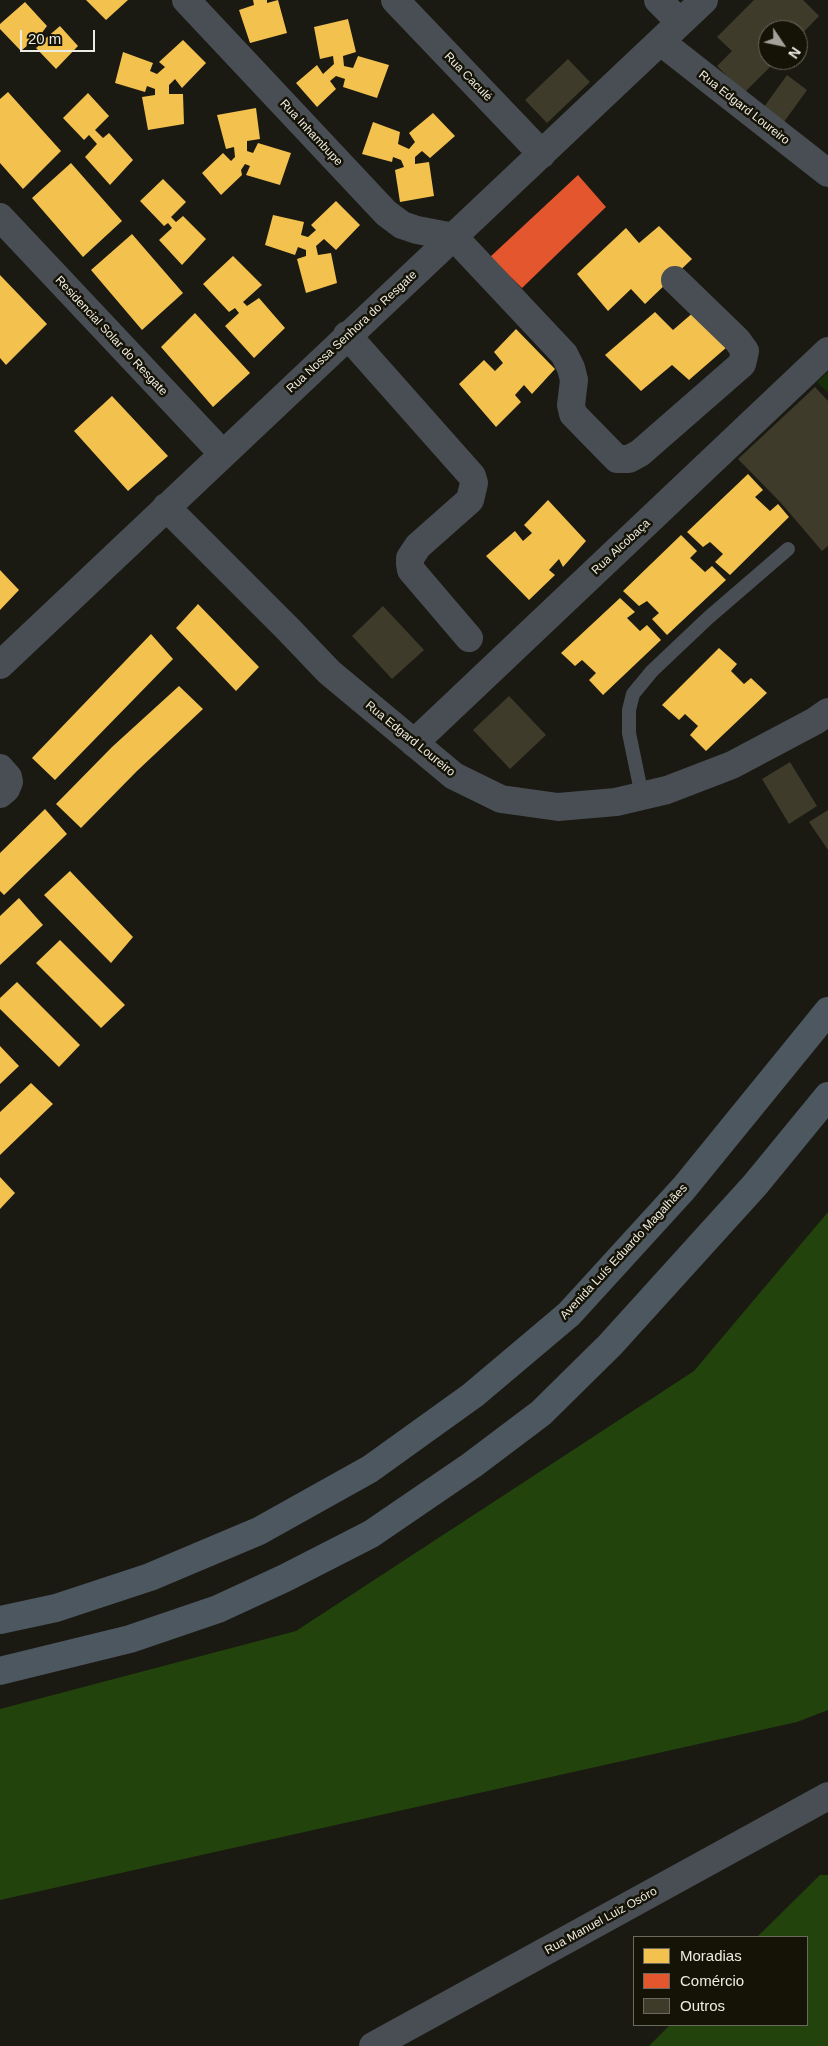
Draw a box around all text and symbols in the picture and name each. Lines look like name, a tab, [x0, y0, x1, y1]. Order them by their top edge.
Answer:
scale bar	[22, 20, 98, 52]
north arrow	[758, 20, 808, 70]
text: 20 m	[28, 30, 61, 47]
text: N	[785, 44, 804, 61]
street label: Rua Caculé	[441, 49, 495, 105]
street label: Rua Edgard Loureiro	[696, 68, 792, 148]
street label: Rua Inhambupe	[277, 97, 345, 169]
street label: Rua Nossa Senhora do Resgate	[284, 268, 420, 396]
street label: Residencial Solar do Resgate	[52, 273, 170, 399]
street label: Rua Alcobaça	[589, 516, 653, 578]
street label: Rua Edgard Loureiro	[362, 698, 458, 780]
street label: Avenida Luís Eduardo Magalhães	[557, 1181, 691, 1323]
street label: Rua Manuel Luiz Osóro	[542, 1884, 660, 1958]
legend	[633, 1936, 808, 2026]
text: Moradias	[680, 1947, 742, 1964]
text: Comércio	[680, 1972, 744, 1989]
text: Outros	[680, 1997, 725, 2014]

